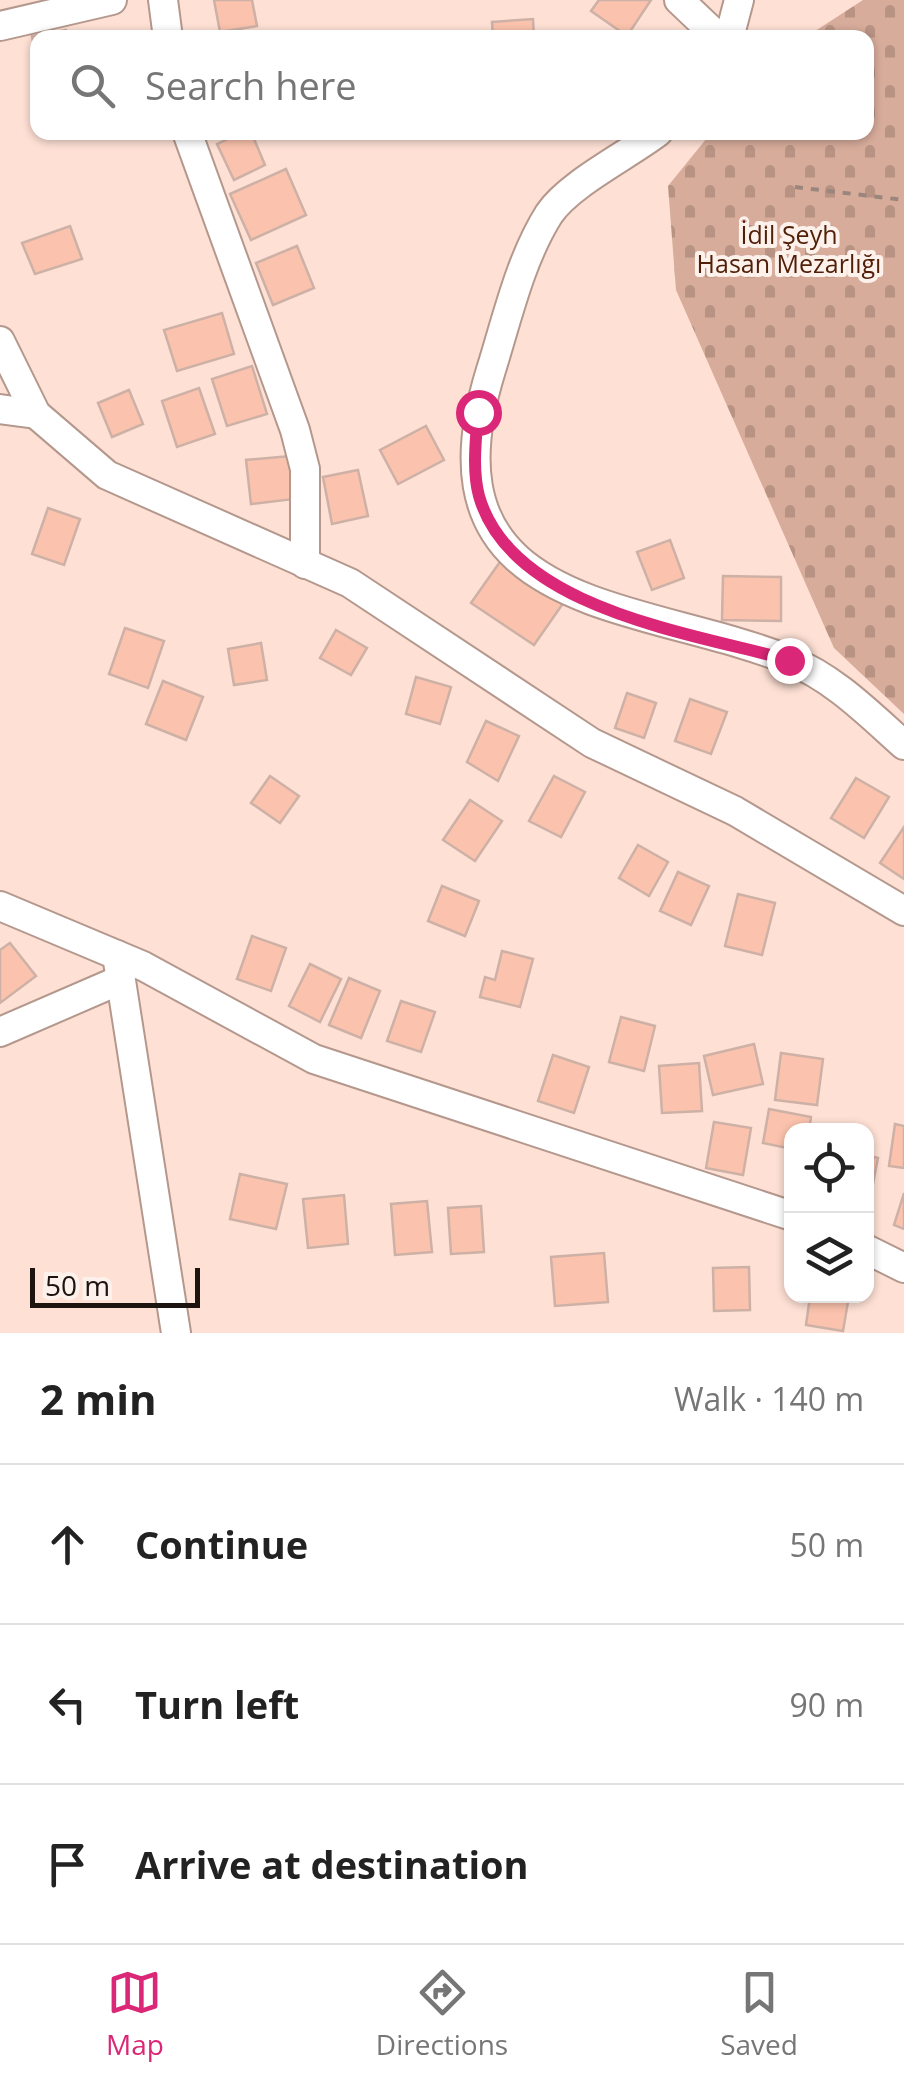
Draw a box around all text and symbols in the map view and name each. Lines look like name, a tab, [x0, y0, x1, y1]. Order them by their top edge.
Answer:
search box	[30, 30, 874, 140]
icon: search	[65, 58, 120, 113]
text: Search here	[145, 59, 357, 111]
park label: İdil Şeyh Hasan Mezarlığı	[697, 217, 881, 280]
route start	[456, 390, 502, 436]
route end	[767, 638, 813, 684]
map controls	[784, 1123, 874, 1303]
button: locate	[784, 1123, 874, 1213]
button: layers	[784, 1213, 874, 1303]
scale bar	[30, 1263, 200, 1308]
text: 50 m	[45, 1266, 110, 1304]
text: 2 min	[40, 1370, 157, 1427]
text: Walk · 140 m	[674, 1377, 864, 1420]
icon: ahead	[40, 1517, 95, 1572]
text: Continue	[135, 1518, 308, 1570]
text: 50 m	[789, 1523, 864, 1566]
icon: left	[40, 1677, 95, 1732]
text: Turn left	[135, 1678, 299, 1730]
text: 90 m	[789, 1683, 864, 1726]
icon: arrive	[40, 1837, 95, 1892]
text: Arrive at destination	[135, 1838, 529, 1890]
tab: Map	[106, 1965, 164, 2063]
tab: Directions	[376, 1965, 508, 2063]
tab: Saved	[720, 1965, 798, 2063]

